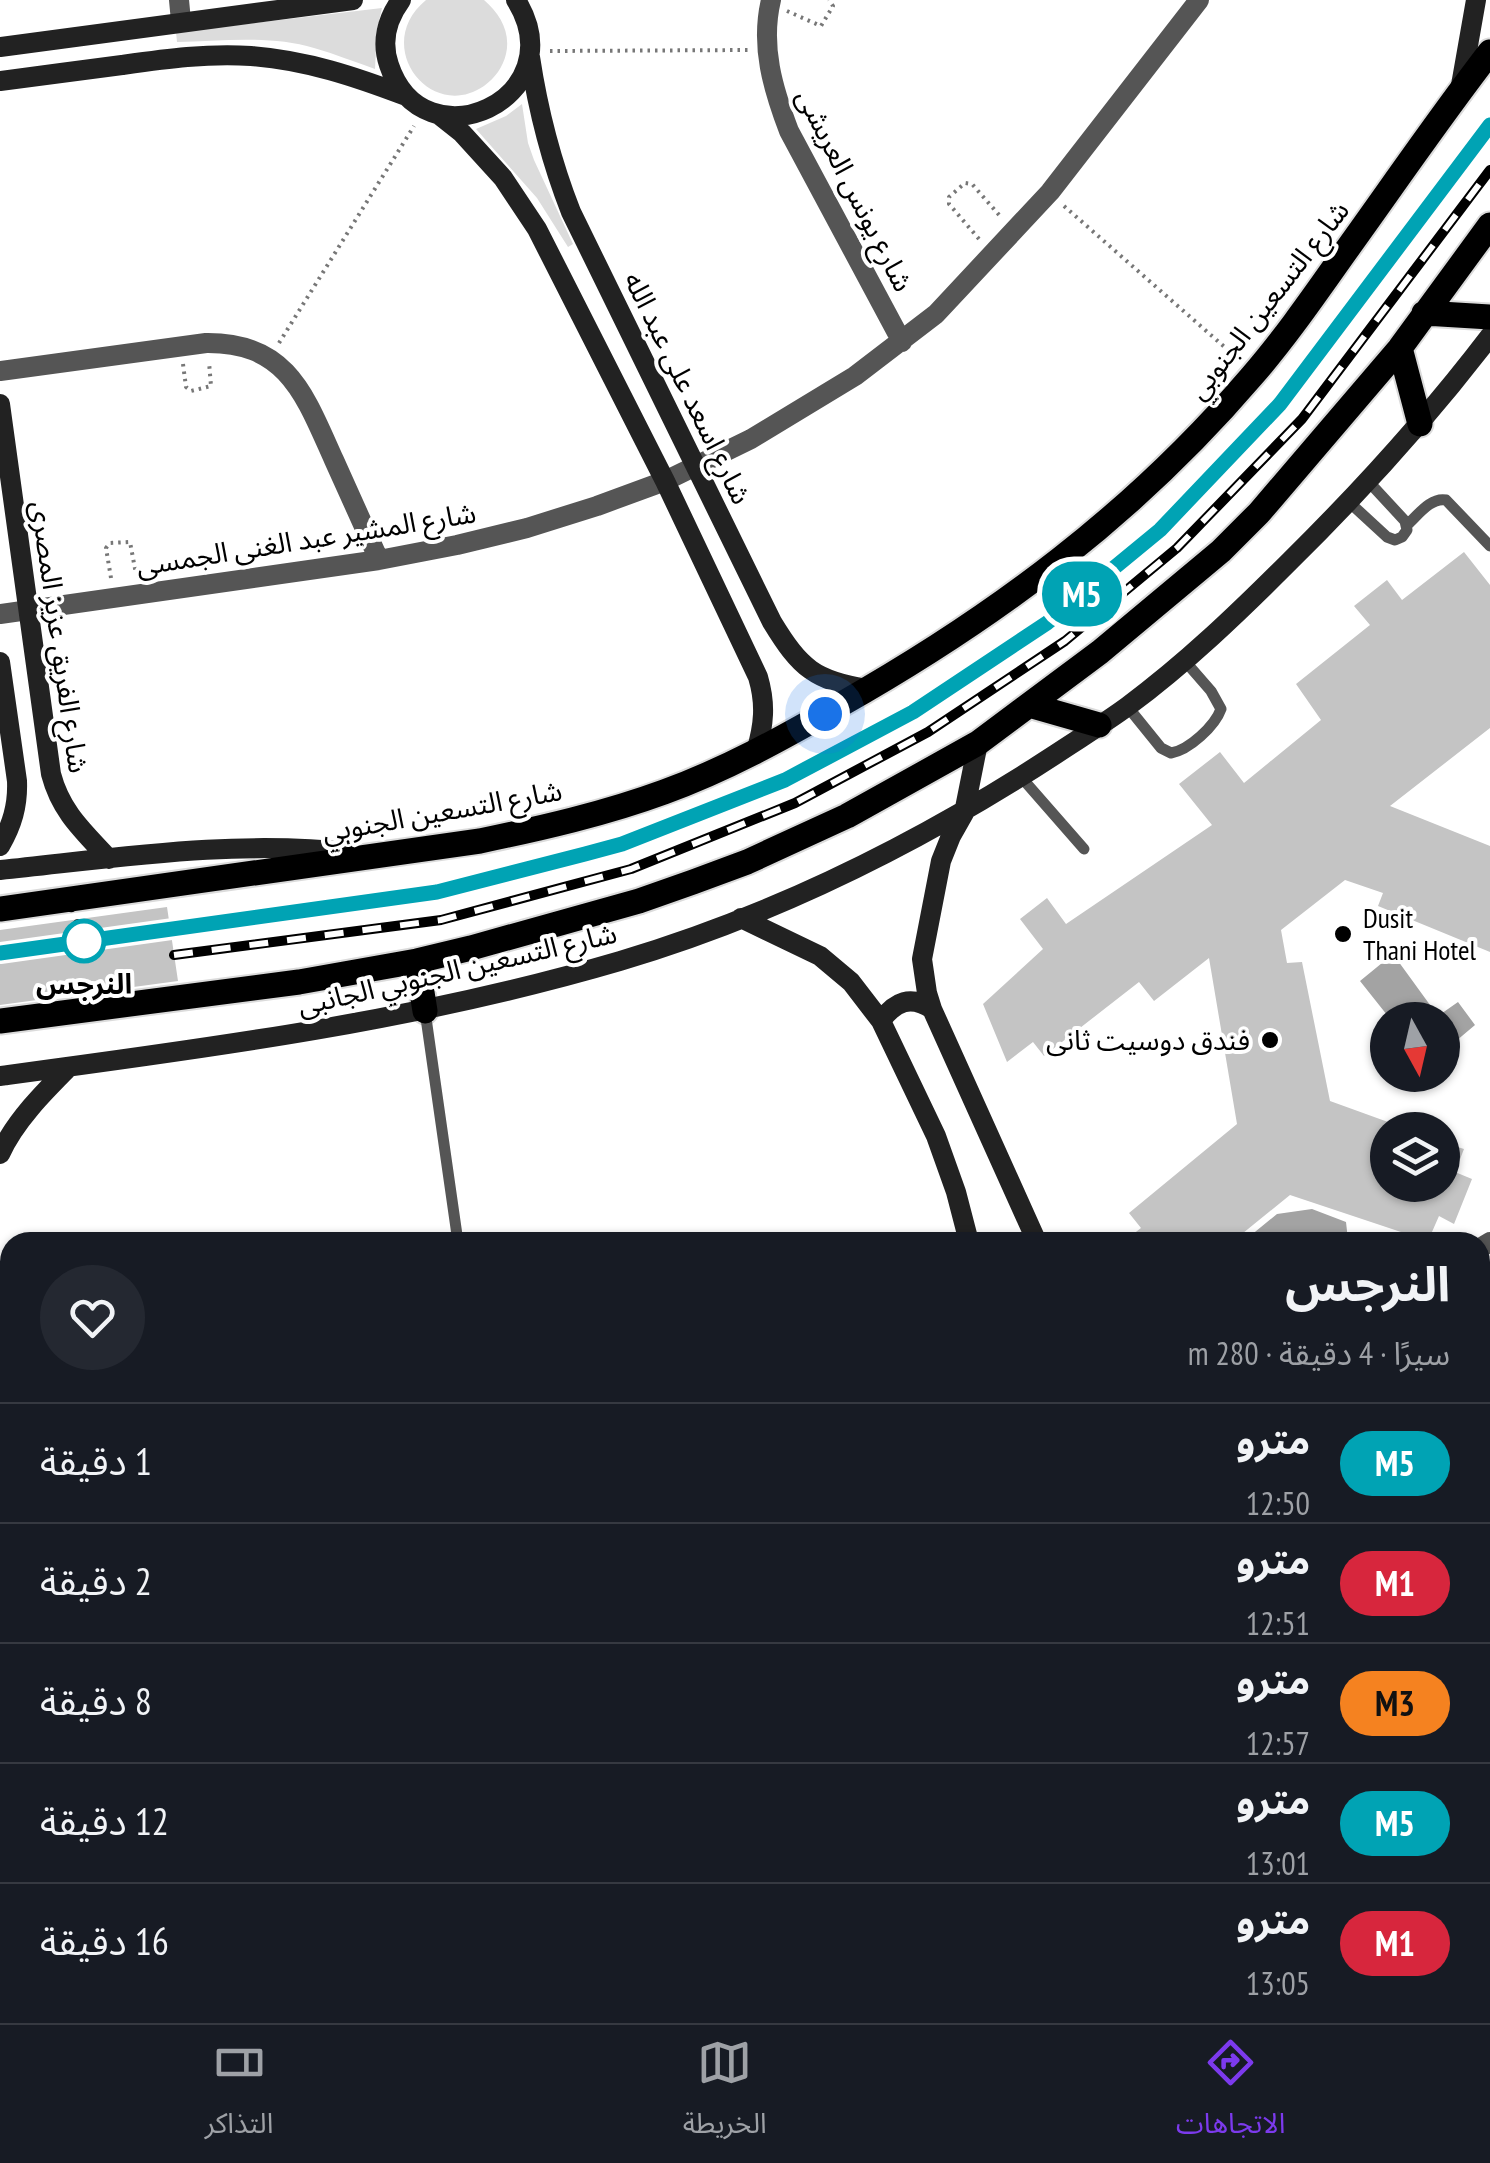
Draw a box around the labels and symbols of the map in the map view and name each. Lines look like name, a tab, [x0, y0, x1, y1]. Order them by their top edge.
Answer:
street label: شارع يونس العريشى	[786, 82, 922, 299]
street label: شارع التسعين الجنوبي	[1178, 193, 1360, 409]
street label: شارع اسعد على عبد الله	[613, 266, 761, 511]
street label: شارع المشير عبد الغنى الجمسى	[133, 493, 479, 587]
street label: شارع الفريق عزيز المصرى	[20, 499, 98, 776]
line badge: M5	[1037, 562, 1127, 626]
your location	[800, 689, 850, 739]
street label: شارع التسعين الجنوبي	[319, 771, 565, 853]
place label: Dusit Thani Hotel	[1363, 899, 1476, 968]
street label: شارع التسعين الجنوبي الجانبى	[294, 914, 621, 1027]
marker: النرجس	[63, 920, 105, 962]
marker: Dusit Thani Hotel	[1332, 923, 1354, 945]
place label: النرجس	[36, 965, 132, 1002]
north arrow	[1370, 1002, 1460, 1092]
place label: فندق دوسيت ثانى	[1046, 1021, 1250, 1058]
marker: فندق دوسيت ثانى	[1259, 1029, 1281, 1051]

